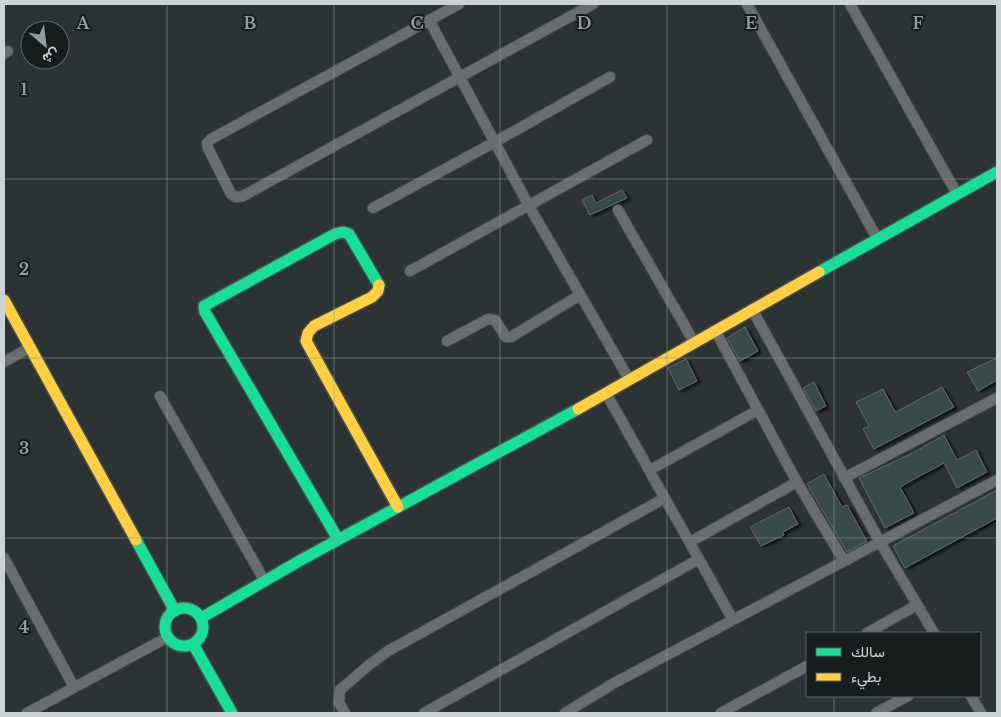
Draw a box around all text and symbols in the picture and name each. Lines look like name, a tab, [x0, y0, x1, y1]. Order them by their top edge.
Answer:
text: A	[76, 13, 91, 33]
text: B	[244, 13, 257, 33]
text: C	[410, 13, 424, 33]
text: D	[577, 13, 591, 33]
text: E	[745, 13, 757, 33]
text: F	[912, 13, 924, 33]
north arrow	[20, 20, 70, 70]
text: ش	[39, 45, 63, 68]
text: 1	[21, 79, 28, 99]
text: 2	[19, 259, 29, 279]
text: 3	[19, 438, 29, 458]
text: 4	[19, 617, 29, 637]
legend	[806, 632, 981, 697]
text: سالك	[851, 642, 885, 661]
text: بطيء	[851, 667, 881, 690]

